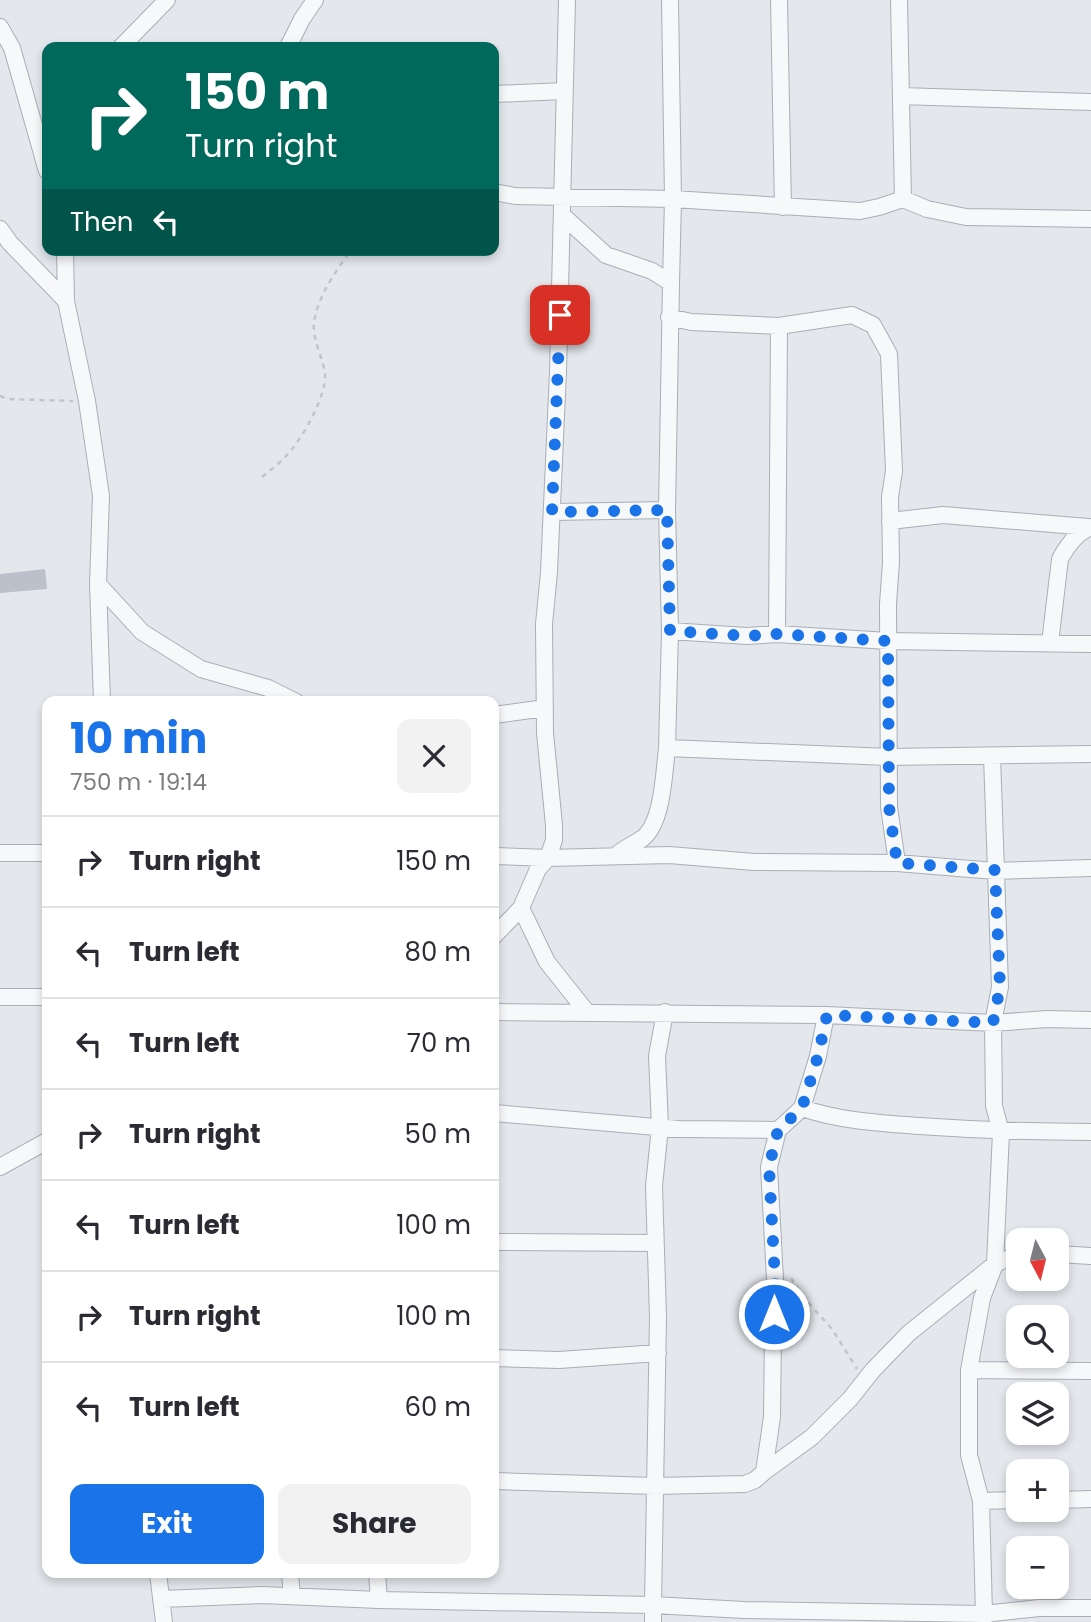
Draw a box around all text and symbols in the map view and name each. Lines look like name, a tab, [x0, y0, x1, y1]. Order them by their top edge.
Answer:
text: 150 m	[185, 58, 330, 126]
icon: right	[70, 70, 161, 161]
text: Turn right	[185, 123, 337, 168]
icon: left	[147, 203, 185, 241]
text: Then	[70, 204, 133, 240]
pin	[530, 285, 590, 345]
icon: arrive	[541, 296, 579, 334]
text: 10 min	[70, 709, 207, 768]
button: close	[397, 719, 471, 793]
text: 750 m · 19:14	[70, 766, 207, 798]
icon: right	[70, 843, 108, 881]
text: Turn right	[129, 843, 261, 879]
text: 150 m	[396, 843, 471, 879]
icon: left	[70, 934, 108, 972]
text: Turn left	[129, 934, 240, 970]
text: 80 m	[405, 934, 471, 970]
icon: left	[70, 1025, 108, 1063]
text: Turn left	[129, 1025, 240, 1061]
text: 70 m	[407, 1025, 471, 1061]
icon: right	[70, 1116, 108, 1154]
text: Turn right	[129, 1116, 261, 1152]
text: 50 m	[405, 1116, 471, 1152]
icon: left	[70, 1207, 108, 1245]
text: Turn left	[129, 1207, 240, 1243]
text: 100 m	[396, 1207, 471, 1243]
north arrow	[1006, 1228, 1069, 1292]
map controls	[1006, 1228, 1069, 1599]
position arrow	[737, 1277, 811, 1351]
icon: right	[70, 1298, 108, 1336]
text: Turn right	[129, 1298, 261, 1334]
text: 100 m	[396, 1298, 471, 1334]
button: search	[1006, 1305, 1069, 1368]
button: layers	[1006, 1382, 1069, 1445]
icon: left	[70, 1389, 108, 1427]
text: Turn left	[129, 1389, 240, 1425]
text: 60 m	[404, 1389, 471, 1425]
button: +	[1006, 1459, 1069, 1522]
button: Exit	[70, 1484, 264, 1564]
button: Share	[278, 1484, 471, 1564]
button: −	[1006, 1536, 1069, 1599]

